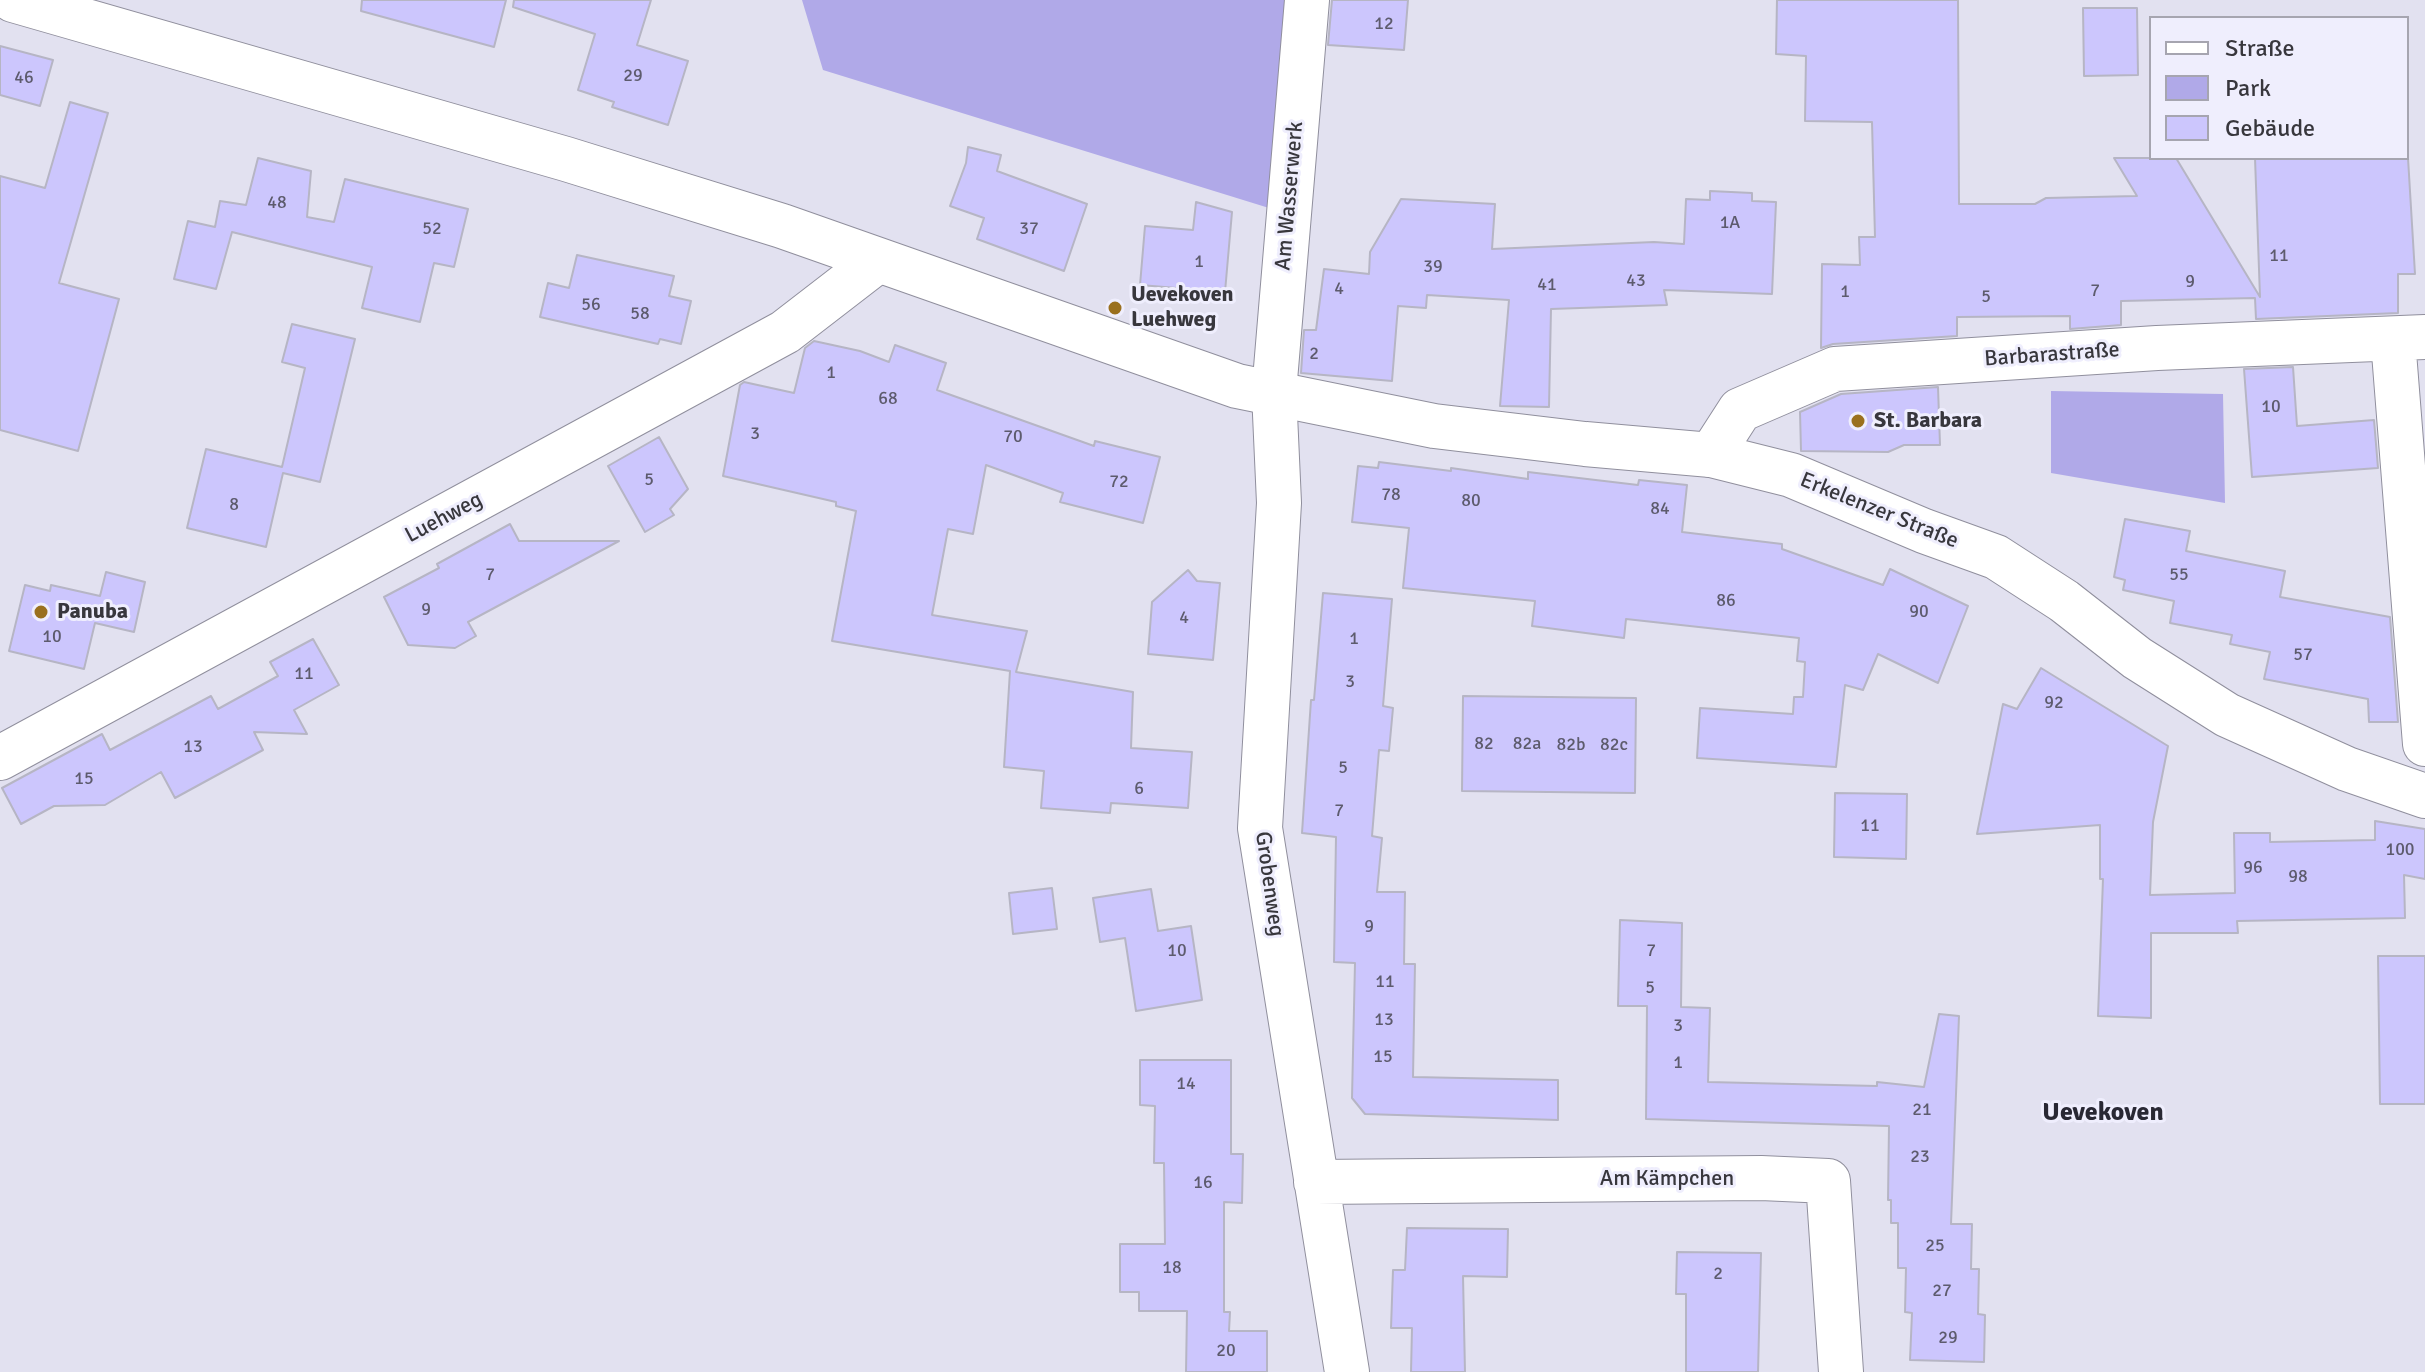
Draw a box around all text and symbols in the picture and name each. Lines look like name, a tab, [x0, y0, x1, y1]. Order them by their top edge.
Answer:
house number: 12	[1374, 13, 1394, 35]
legend	[2149, 16, 2409, 160]
text: Straße	[2225, 33, 2295, 63]
house number: 29	[623, 65, 643, 87]
house number: 46	[14, 67, 34, 89]
text: Park	[2225, 73, 2271, 103]
text: Gebäude	[2225, 113, 2315, 143]
street label: Am Wasserwerk	[1270, 120, 1310, 272]
house number: 48	[267, 192, 287, 214]
house number: 1A	[1720, 212, 1740, 234]
house number: 52	[422, 218, 442, 240]
house number: 37	[1019, 218, 1039, 240]
house number: 11	[2269, 245, 2289, 267]
house number: 1	[1194, 251, 1204, 273]
house number: 39	[1423, 256, 1443, 278]
house number: 43	[1626, 270, 1646, 292]
house number: 9	[2185, 271, 2195, 293]
house number: 41	[1537, 274, 1557, 296]
house number: 4	[1334, 278, 1344, 300]
house number: 7	[2090, 280, 2100, 302]
house number: 1	[1840, 281, 1850, 303]
place label: Uevekoven Luehweg	[1131, 282, 1234, 334]
house number: 5	[1981, 286, 1991, 308]
house number: 56	[581, 294, 601, 316]
marker: Uevekoven Luehweg	[1106, 299, 1124, 317]
house number: 58	[630, 303, 650, 325]
street label: Barbarastraße	[1983, 337, 2121, 373]
house number: 2	[1309, 343, 1319, 365]
house number: 1	[826, 362, 836, 384]
house number: 68	[878, 388, 898, 410]
house number: 10	[2261, 396, 2281, 418]
place label: St. Barbara	[1874, 408, 1982, 434]
marker: St. Barbara	[1849, 412, 1867, 430]
house number: 3	[750, 423, 760, 445]
house number: 70	[1003, 426, 1023, 448]
street label: Erkelenzer Straße	[1796, 467, 1962, 555]
house number: 5	[644, 469, 654, 491]
house number: 72	[1109, 471, 1129, 493]
house number: 78	[1381, 484, 1401, 506]
street label: Luehweg	[401, 487, 487, 549]
house number: 80	[1461, 490, 1481, 512]
house number: 8	[229, 494, 239, 516]
house number: 84	[1650, 498, 1670, 520]
house number: 7	[485, 564, 495, 586]
house number: 55	[2169, 564, 2189, 586]
house number: 86	[1716, 590, 1736, 612]
place label: Panuba	[57, 599, 128, 625]
house number: 9	[421, 599, 431, 621]
house number: 90	[1909, 601, 1929, 623]
marker: Panuba	[32, 603, 50, 621]
house number: 4	[1179, 607, 1189, 629]
house number: 10	[42, 626, 62, 648]
house number: 1	[1349, 628, 1359, 650]
house number: 57	[2293, 644, 2313, 666]
house number: 11	[294, 663, 314, 685]
house number: 3	[1345, 671, 1355, 693]
house number: 92	[2044, 692, 2064, 714]
house number: 82	[1474, 733, 1494, 755]
house number: 82a	[1513, 733, 1541, 755]
house number: 82b	[1557, 734, 1585, 756]
house number: 82c	[1600, 734, 1628, 756]
house number: 13	[183, 736, 203, 758]
house number: 5	[1338, 757, 1348, 779]
house number: 15	[74, 768, 94, 790]
house number: 6	[1134, 778, 1144, 800]
house number: 7	[1334, 800, 1344, 822]
house number: 11	[1860, 815, 1880, 837]
street label: Grobenweg	[1249, 830, 1289, 938]
house number: 100	[2385, 839, 2415, 861]
house number: 96	[2243, 857, 2263, 879]
house number: 98	[2288, 866, 2308, 888]
house number: 9	[1364, 916, 1374, 938]
house number: 10	[1167, 940, 1187, 962]
house number: 7	[1646, 940, 1656, 962]
house number: 11	[1375, 971, 1395, 993]
house number: 5	[1645, 977, 1655, 999]
house number: 13	[1374, 1009, 1394, 1031]
house number: 3	[1673, 1015, 1683, 1037]
house number: 15	[1373, 1046, 1393, 1068]
house number: 1	[1673, 1052, 1683, 1074]
house number: 14	[1176, 1073, 1196, 1095]
district label: Uevekoven	[2042, 1097, 2164, 1129]
house number: 21	[1912, 1099, 1932, 1121]
house number: 23	[1910, 1146, 1930, 1168]
street label: Am Kämpchen	[1600, 1166, 1734, 1192]
house number: 16	[1193, 1172, 1213, 1194]
house number: 25	[1925, 1235, 1945, 1257]
house number: 18	[1162, 1257, 1182, 1279]
house number: 2	[1713, 1263, 1723, 1285]
house number: 27	[1932, 1280, 1952, 1302]
house number: 29	[1938, 1327, 1958, 1349]
house number: 20	[1216, 1340, 1236, 1362]

